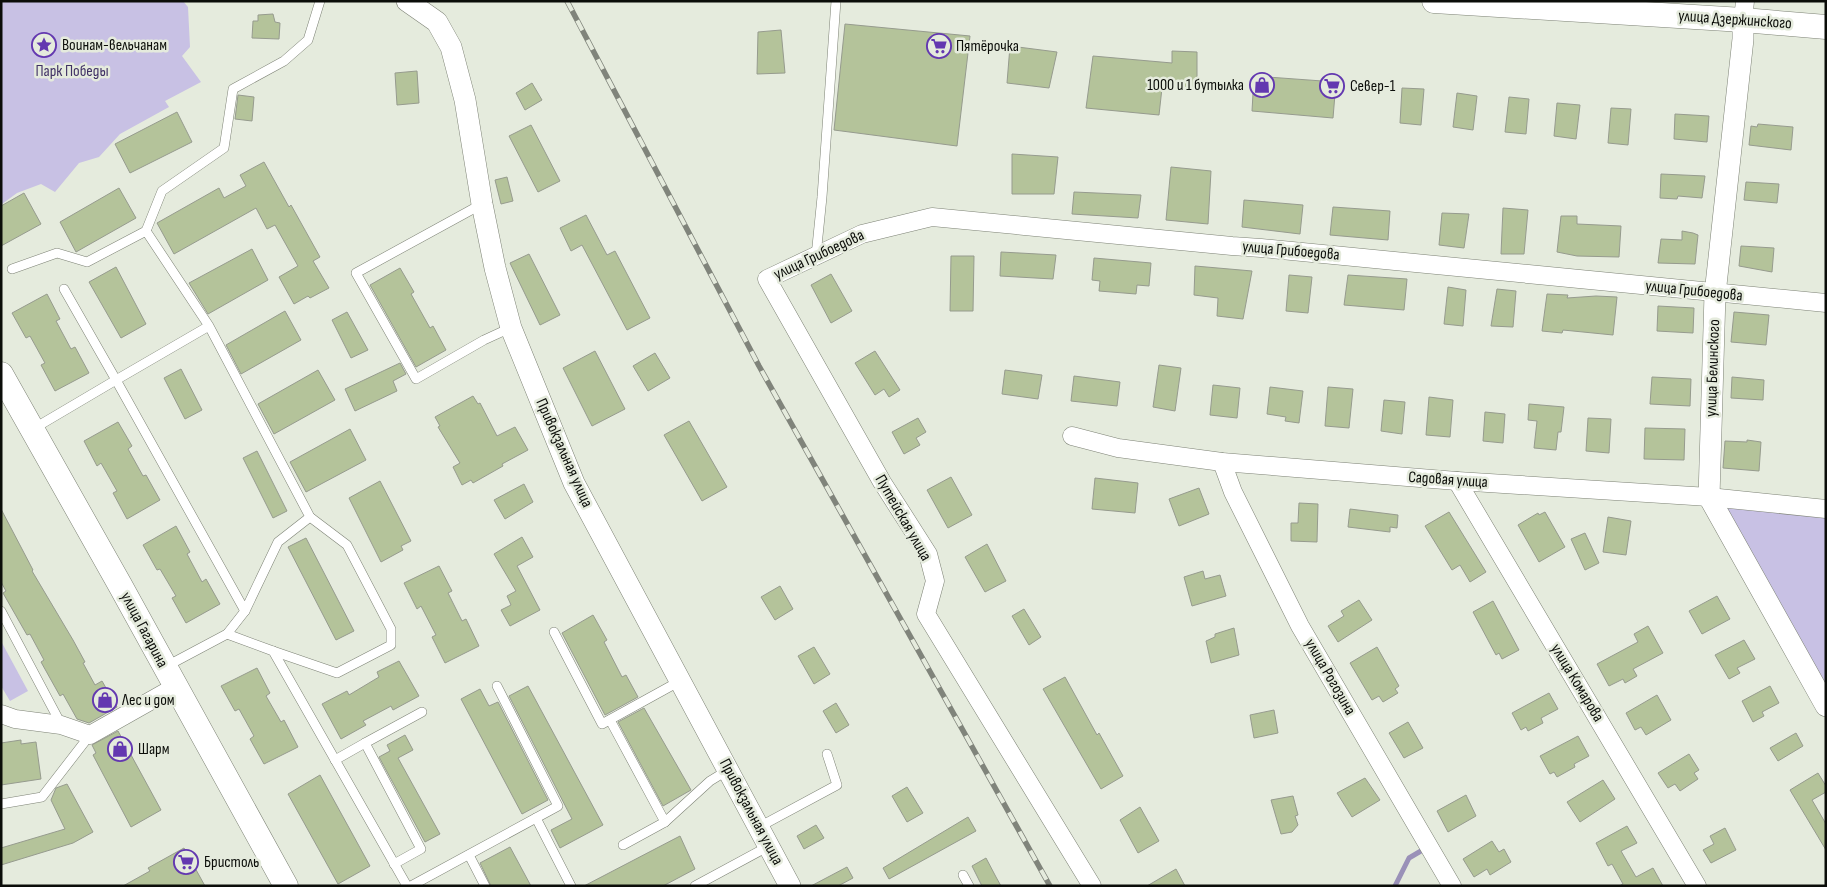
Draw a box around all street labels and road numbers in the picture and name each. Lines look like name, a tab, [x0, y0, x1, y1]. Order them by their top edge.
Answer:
street label: улица Дзержинского	[1678, 7, 1792, 33]
street label: улица Грибоедова	[771, 226, 867, 284]
street label: улица Грибоедова	[1242, 237, 1340, 265]
street label: улица Грибоедова	[1645, 276, 1743, 306]
street label: улица Белинского	[1702, 319, 1724, 417]
street label: Привокзальная улица	[531, 396, 597, 510]
street label: Садовая улица	[1408, 468, 1488, 492]
street label: Путейская улица	[871, 472, 935, 564]
street label: улица Гагарина	[116, 589, 172, 671]
street label: улица Рогозина	[1301, 635, 1359, 719]
street label: улица Комарова	[1546, 641, 1608, 725]
street label: Привокзальная улица	[715, 756, 787, 868]

